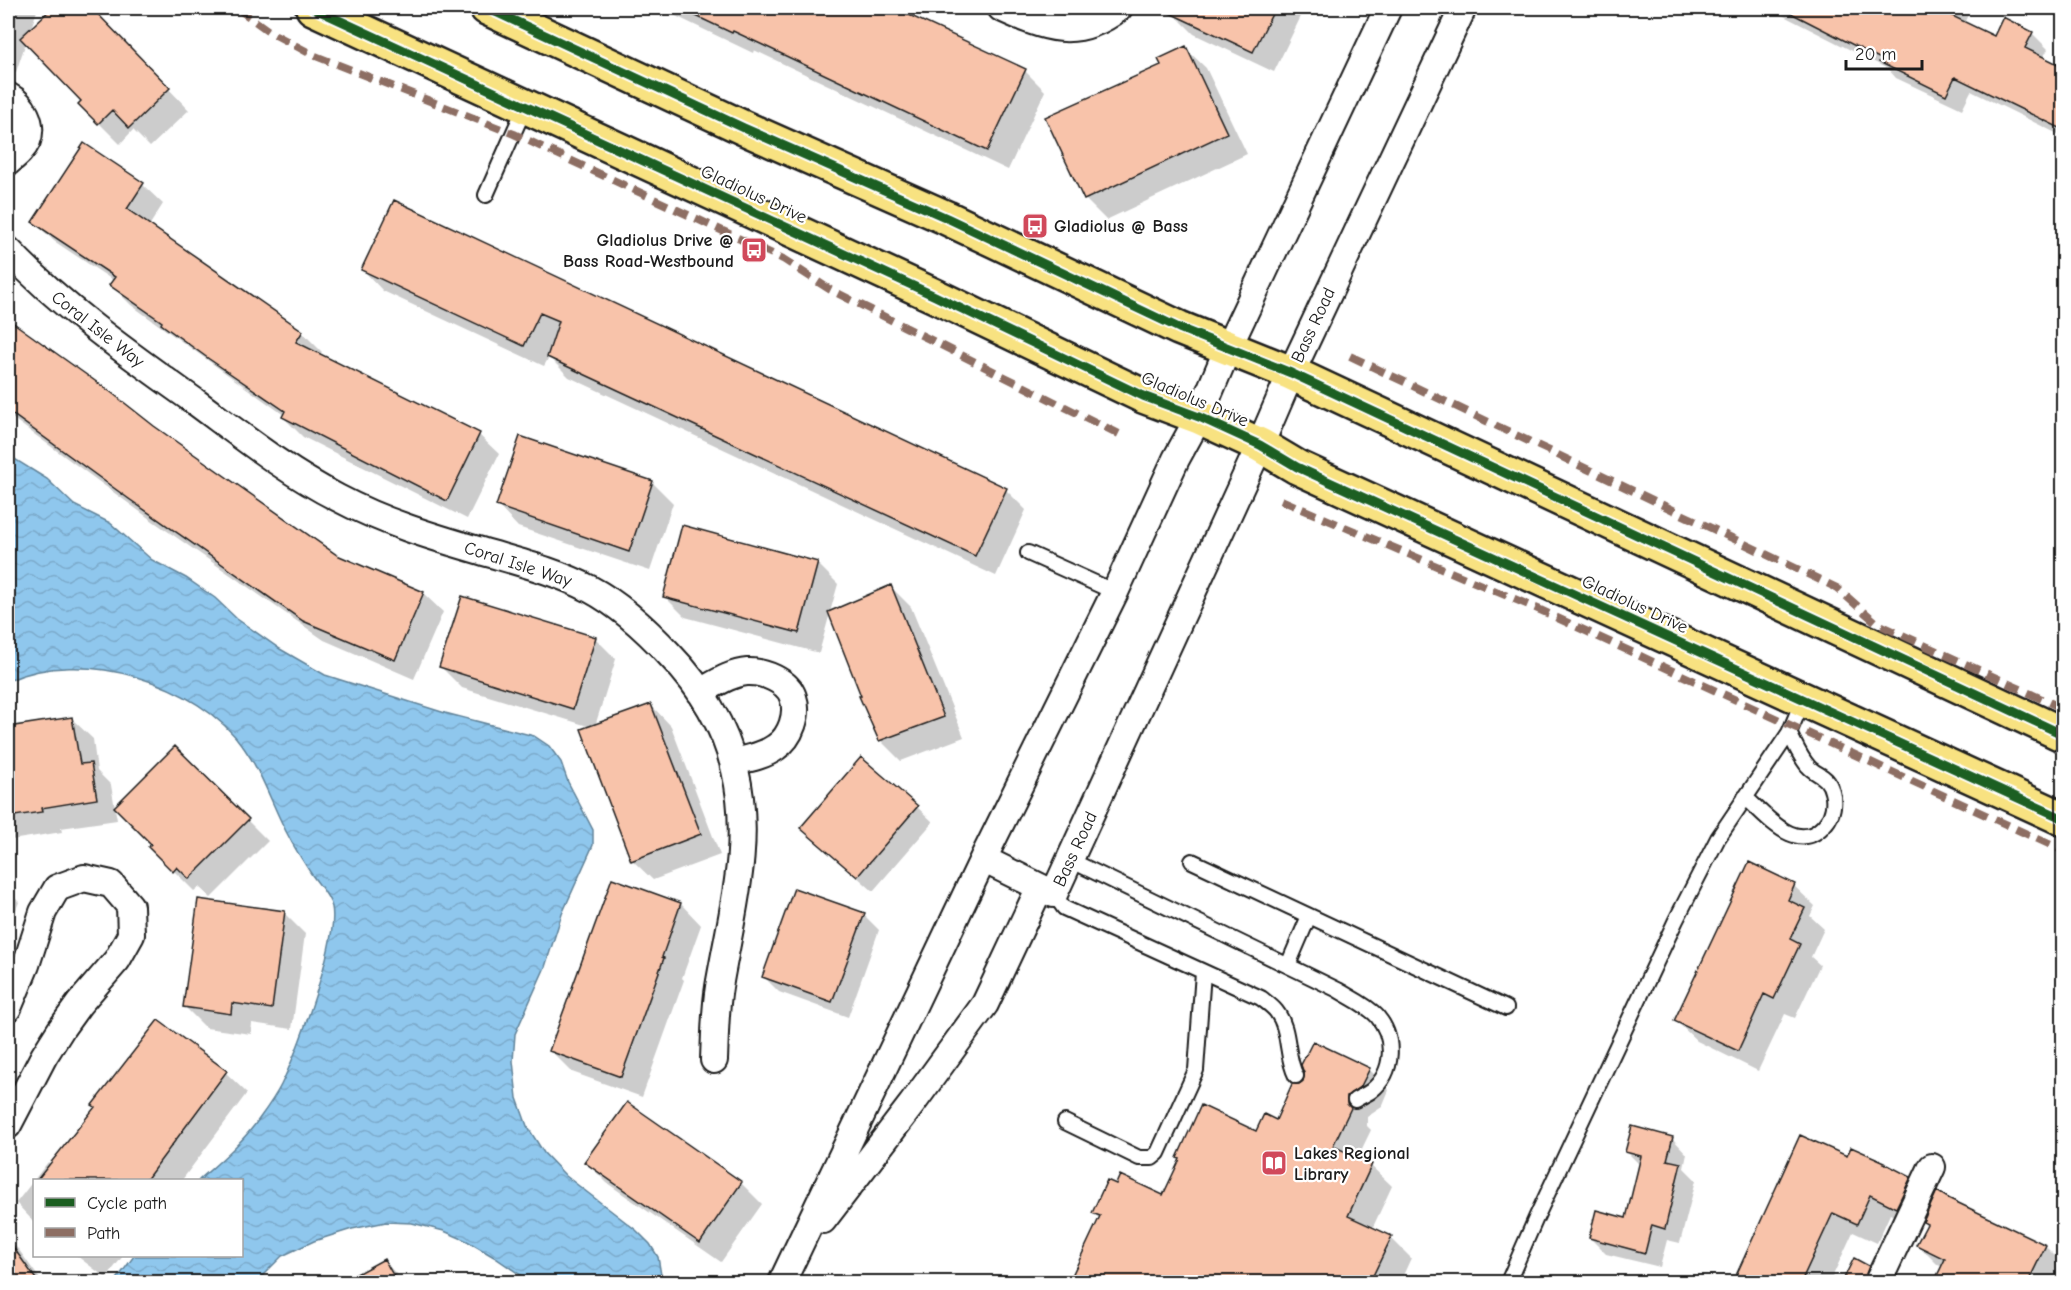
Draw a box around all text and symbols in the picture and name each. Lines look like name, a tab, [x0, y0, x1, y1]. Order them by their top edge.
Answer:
scale bar	[1846, 33, 1922, 71]
text: 20 m	[1855, 44, 1896, 65]
street label: Gladiolus Drive	[697, 161, 810, 228]
bus stop icon: Gladiolus @ Bass	[1020, 211, 1050, 241]
place label: Gladiolus @ Bass	[1054, 216, 1188, 237]
place label: Gladiolus Drive @ Bass Road-Westbound	[563, 230, 734, 272]
bus stop icon: Gladiolus Drive @ Bass Road-Westbound	[739, 235, 769, 265]
street label: Bass Road	[1287, 284, 1340, 366]
street label: Coral Isle Way	[47, 287, 149, 373]
street label: Gladiolus Drive	[1138, 367, 1252, 432]
street label: Coral Isle Way	[461, 537, 575, 592]
street label: Gladiolus Drive	[1578, 571, 1691, 638]
street label: Bass Road	[1049, 808, 1102, 890]
place label: Lakes Regional Library	[1294, 1143, 1410, 1185]
library icon: Lakes Regional Library	[1259, 1148, 1289, 1178]
legend	[33, 1179, 243, 1257]
text: Cycle path	[87, 1193, 167, 1214]
text: Path	[87, 1223, 120, 1244]

